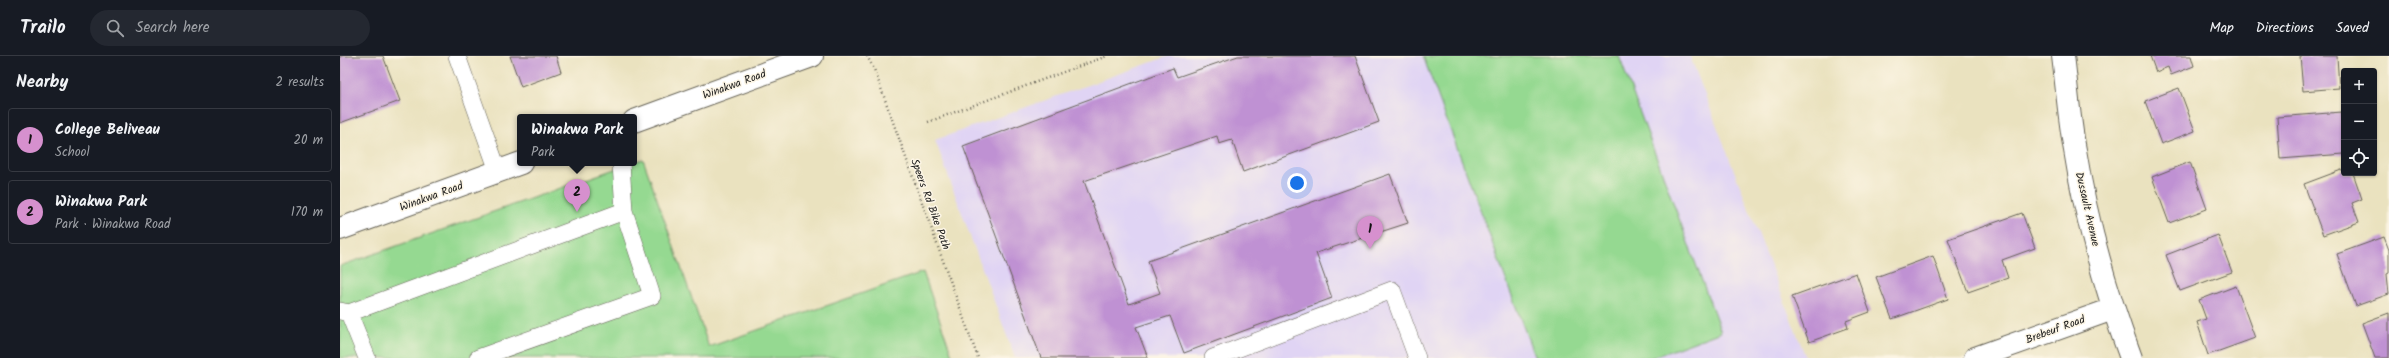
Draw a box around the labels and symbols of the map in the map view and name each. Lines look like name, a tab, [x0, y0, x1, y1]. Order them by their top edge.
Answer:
street label: Winakwa Road	[700, 65, 769, 105]
street label: Speers Rd Bike Path	[905, 156, 955, 252]
street label: Dussault Avenue	[2070, 170, 2104, 248]
your location	[1287, 173, 1307, 193]
street label: Winakwa Road	[397, 177, 466, 217]
pin: 2	[564, 179, 590, 212]
pin: 1	[1357, 216, 1383, 249]
street label: Brebeuf Road	[2023, 311, 2088, 349]

